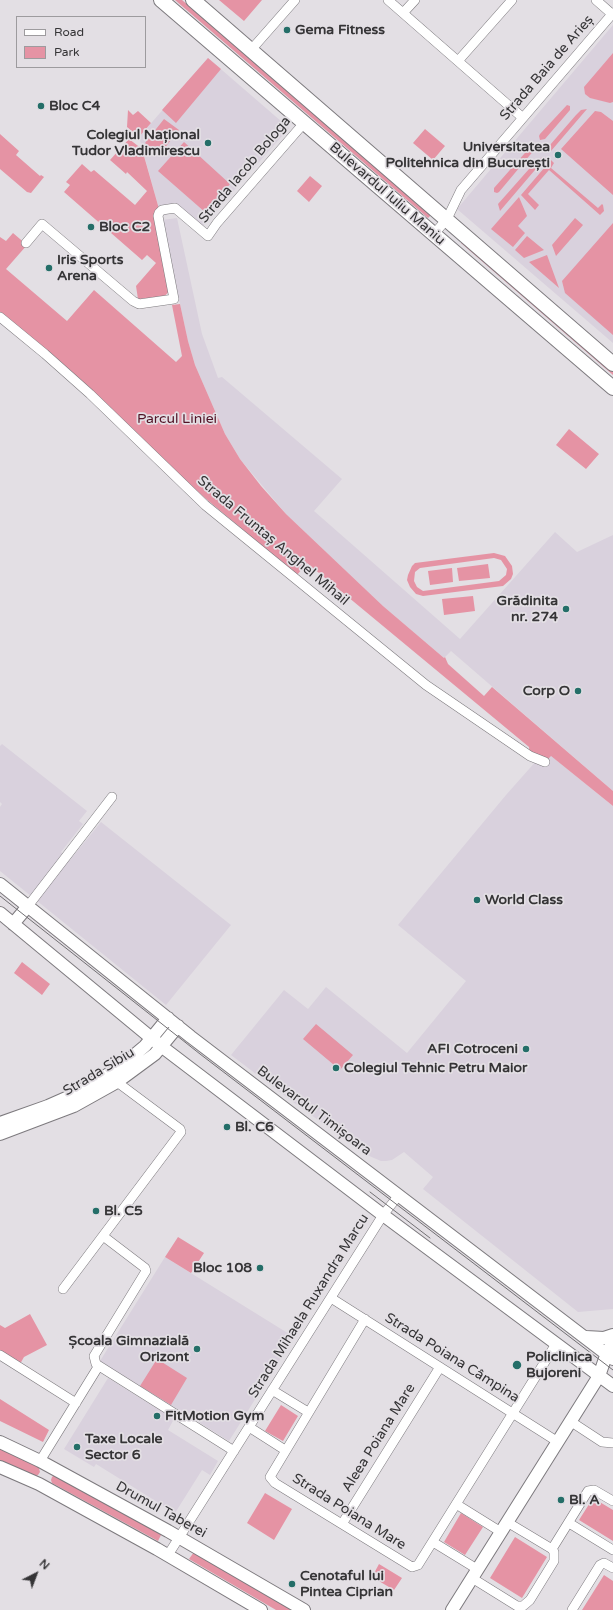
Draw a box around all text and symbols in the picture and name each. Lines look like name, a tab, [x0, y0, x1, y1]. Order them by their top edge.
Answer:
street label: Strada Baia de Arieș	[497, 12, 597, 124]
legend	[16, 16, 146, 68]
place label: Gema Fitness	[295, 22, 385, 38]
text: Road	[54, 25, 84, 39]
marker: Gema Fitness	[282, 25, 292, 35]
text: Park	[54, 45, 80, 59]
place label: Bloc C4	[49, 98, 100, 114]
marker: Bloc C4	[36, 101, 46, 111]
street label: Strada Iacob Bologa	[195, 113, 295, 227]
place label: Colegiul Național Tudor Vladimirescu	[72, 127, 200, 160]
marker: Colegiul Național Tudor Vladimirescu	[203, 138, 213, 148]
street label: Bulevardul Iuliu Maniu	[326, 139, 448, 249]
place label: Universitatea Politehnica din București	[385, 139, 550, 172]
marker: Universitatea Politehnica din București	[553, 150, 563, 160]
place label: Bloc C2	[99, 219, 150, 235]
marker: Bloc C2	[86, 222, 96, 232]
place label: Iris Sports Arena	[57, 252, 123, 284]
marker: Iris Sports Arena	[44, 263, 54, 273]
park label: Parcul Liniei	[137, 411, 217, 427]
street label: Strada Fruntaș Anghel Mihail	[194, 473, 352, 609]
place label: Grădinita nr. 274	[497, 593, 558, 626]
marker: Grădinita nr. 274	[561, 604, 571, 614]
place label: Corp O	[523, 683, 570, 699]
marker: Corp O	[573, 686, 583, 696]
place label: World Class	[485, 892, 563, 908]
marker: World Class	[472, 895, 482, 905]
place label: AFI Cotroceni	[427, 1041, 518, 1057]
street label: Strada Sibiu	[60, 1044, 138, 1100]
marker: AFI Cotroceni	[521, 1044, 531, 1054]
place label: Colegiul Tehnic Petru Maior	[344, 1060, 527, 1076]
street label: Bulevardul Timișoara	[253, 1063, 375, 1159]
marker: Colegiul Tehnic Petru Maior	[331, 1063, 341, 1073]
place label: Bl. C6	[235, 1119, 274, 1135]
marker: Bl. C6	[222, 1122, 232, 1132]
place label: Bl. C5	[104, 1203, 143, 1219]
marker: Bl. C5	[91, 1206, 101, 1216]
street label: Strada Mihaela Ruxandra Marcu	[245, 1211, 373, 1401]
place label: Bloc 108	[193, 1260, 252, 1276]
marker: Bloc 108	[255, 1263, 265, 1273]
street label: Strada Poiana Câmpina	[382, 1310, 522, 1406]
place label: Școala Gimnazială Orizont	[69, 1333, 189, 1366]
marker: Școala Gimnazială Orizont	[192, 1344, 202, 1354]
place label: Policlinica Bujoreni	[526, 1349, 592, 1382]
marker: Policlinica Bujoreni	[511, 1359, 523, 1371]
street label: Aleea Poiana Mare	[339, 1381, 419, 1495]
place label: FitMotion Gym	[165, 1408, 264, 1424]
marker: FitMotion Gym	[152, 1411, 162, 1421]
place label: Taxe Locale Sector 6	[85, 1431, 163, 1464]
marker: Taxe Locale Sector 6	[72, 1442, 82, 1452]
street label: Strada Poiana Mare	[289, 1470, 409, 1554]
street label: Drumul Taberei	[113, 1478, 209, 1542]
place label: Bl. A	[569, 1492, 600, 1508]
marker: Bl. A	[556, 1495, 566, 1505]
north arrow	[16, 1554, 56, 1594]
text: N	[37, 1557, 52, 1573]
place label: Cenotaful lui Pintea Ciprian	[300, 1568, 393, 1600]
marker: Cenotaful lui Pintea Ciprian	[287, 1579, 297, 1589]

